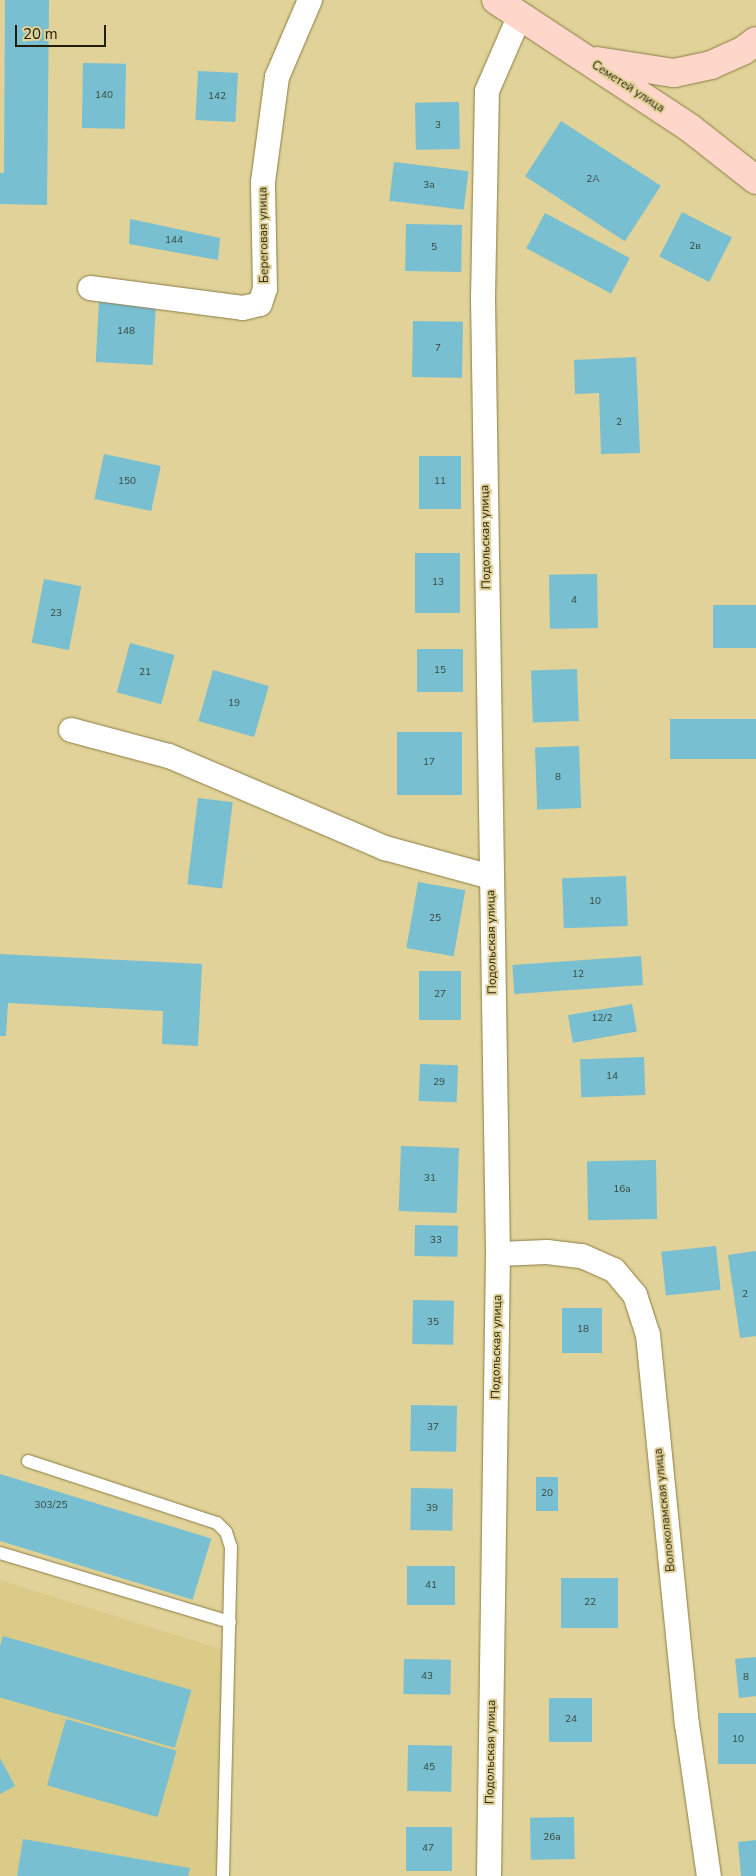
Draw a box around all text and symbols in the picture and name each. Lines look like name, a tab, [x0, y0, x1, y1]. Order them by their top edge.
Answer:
scale bar	[18, 15, 109, 47]
text: 20 m	[23, 24, 58, 44]
street label: Семетей улица	[589, 58, 667, 116]
house number: 140	[95, 90, 113, 102]
house number: 142	[208, 91, 226, 103]
house number: 3	[435, 120, 441, 132]
house number: 2А	[586, 174, 600, 186]
house number: 3а	[423, 180, 435, 192]
street label: Береговая улица	[256, 187, 272, 283]
house number: 144	[165, 235, 183, 247]
house number: 2в	[689, 241, 701, 253]
house number: 5	[431, 242, 437, 254]
house number: 148	[117, 326, 135, 338]
house number: 7	[435, 343, 441, 355]
house number: 2	[616, 417, 622, 429]
house number: 150	[118, 476, 136, 488]
house number: 11	[434, 476, 446, 488]
street label: Подольская улица	[478, 485, 494, 589]
house number: 13	[432, 577, 444, 589]
house number: 4	[571, 595, 577, 607]
house number: 23	[50, 608, 62, 620]
house number: 15	[434, 665, 446, 677]
house number: 21	[139, 667, 151, 679]
house number: 19	[228, 698, 240, 710]
house number: 17	[423, 757, 435, 769]
house number: 8	[555, 772, 561, 784]
street label: Подольская улица	[484, 890, 500, 994]
house number: 10	[589, 896, 601, 908]
house number: 25	[429, 913, 441, 925]
house number: 12	[572, 969, 584, 981]
house number: 27	[434, 989, 446, 1001]
house number: 12/2	[592, 1013, 612, 1025]
house number: 14	[606, 1071, 618, 1083]
house number: 29	[433, 1077, 445, 1089]
house number: 31	[424, 1173, 436, 1185]
house number: 16а	[613, 1184, 631, 1196]
house number: 33	[430, 1235, 442, 1247]
house number: 2	[742, 1289, 748, 1301]
street label: Подольская улица	[489, 1295, 505, 1399]
house number: 35	[427, 1317, 439, 1329]
house number: 18	[577, 1324, 589, 1336]
house number: 37	[427, 1422, 439, 1434]
street label: Волоколамская улица	[651, 1447, 679, 1573]
house number: 20	[541, 1488, 553, 1500]
house number: 303/25	[35, 1500, 67, 1512]
house number: 39	[426, 1503, 438, 1515]
house number: 41	[425, 1580, 437, 1592]
house number: 22	[584, 1597, 596, 1609]
house number: 43	[421, 1671, 433, 1683]
house number: 8	[743, 1672, 749, 1684]
street label: Подольская улица	[483, 1700, 499, 1804]
house number: 24	[565, 1714, 577, 1726]
house number: 10	[732, 1734, 744, 1746]
house number: 45	[423, 1762, 435, 1774]
house number: 26а	[543, 1832, 561, 1844]
house number: 47	[422, 1843, 434, 1855]

